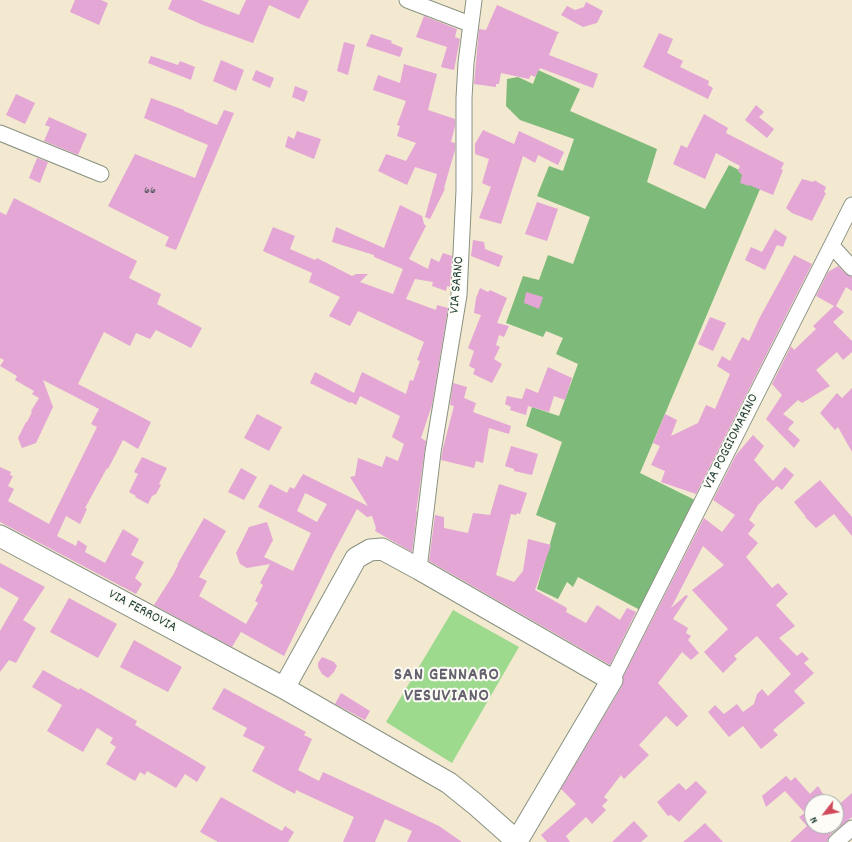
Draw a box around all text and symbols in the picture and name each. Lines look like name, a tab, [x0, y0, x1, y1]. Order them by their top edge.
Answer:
house number: 66	[144, 184, 156, 198]
street label: VIA SARNO	[447, 256, 469, 314]
street label: VIA POGGIOMARINO	[701, 392, 763, 492]
street label: VIA FERROVIA	[105, 587, 179, 637]
district label: SAN GENNARO VESUVIANO	[394, 666, 500, 708]
north arrow	[804, 794, 844, 834]
text: N	[806, 813, 823, 826]

